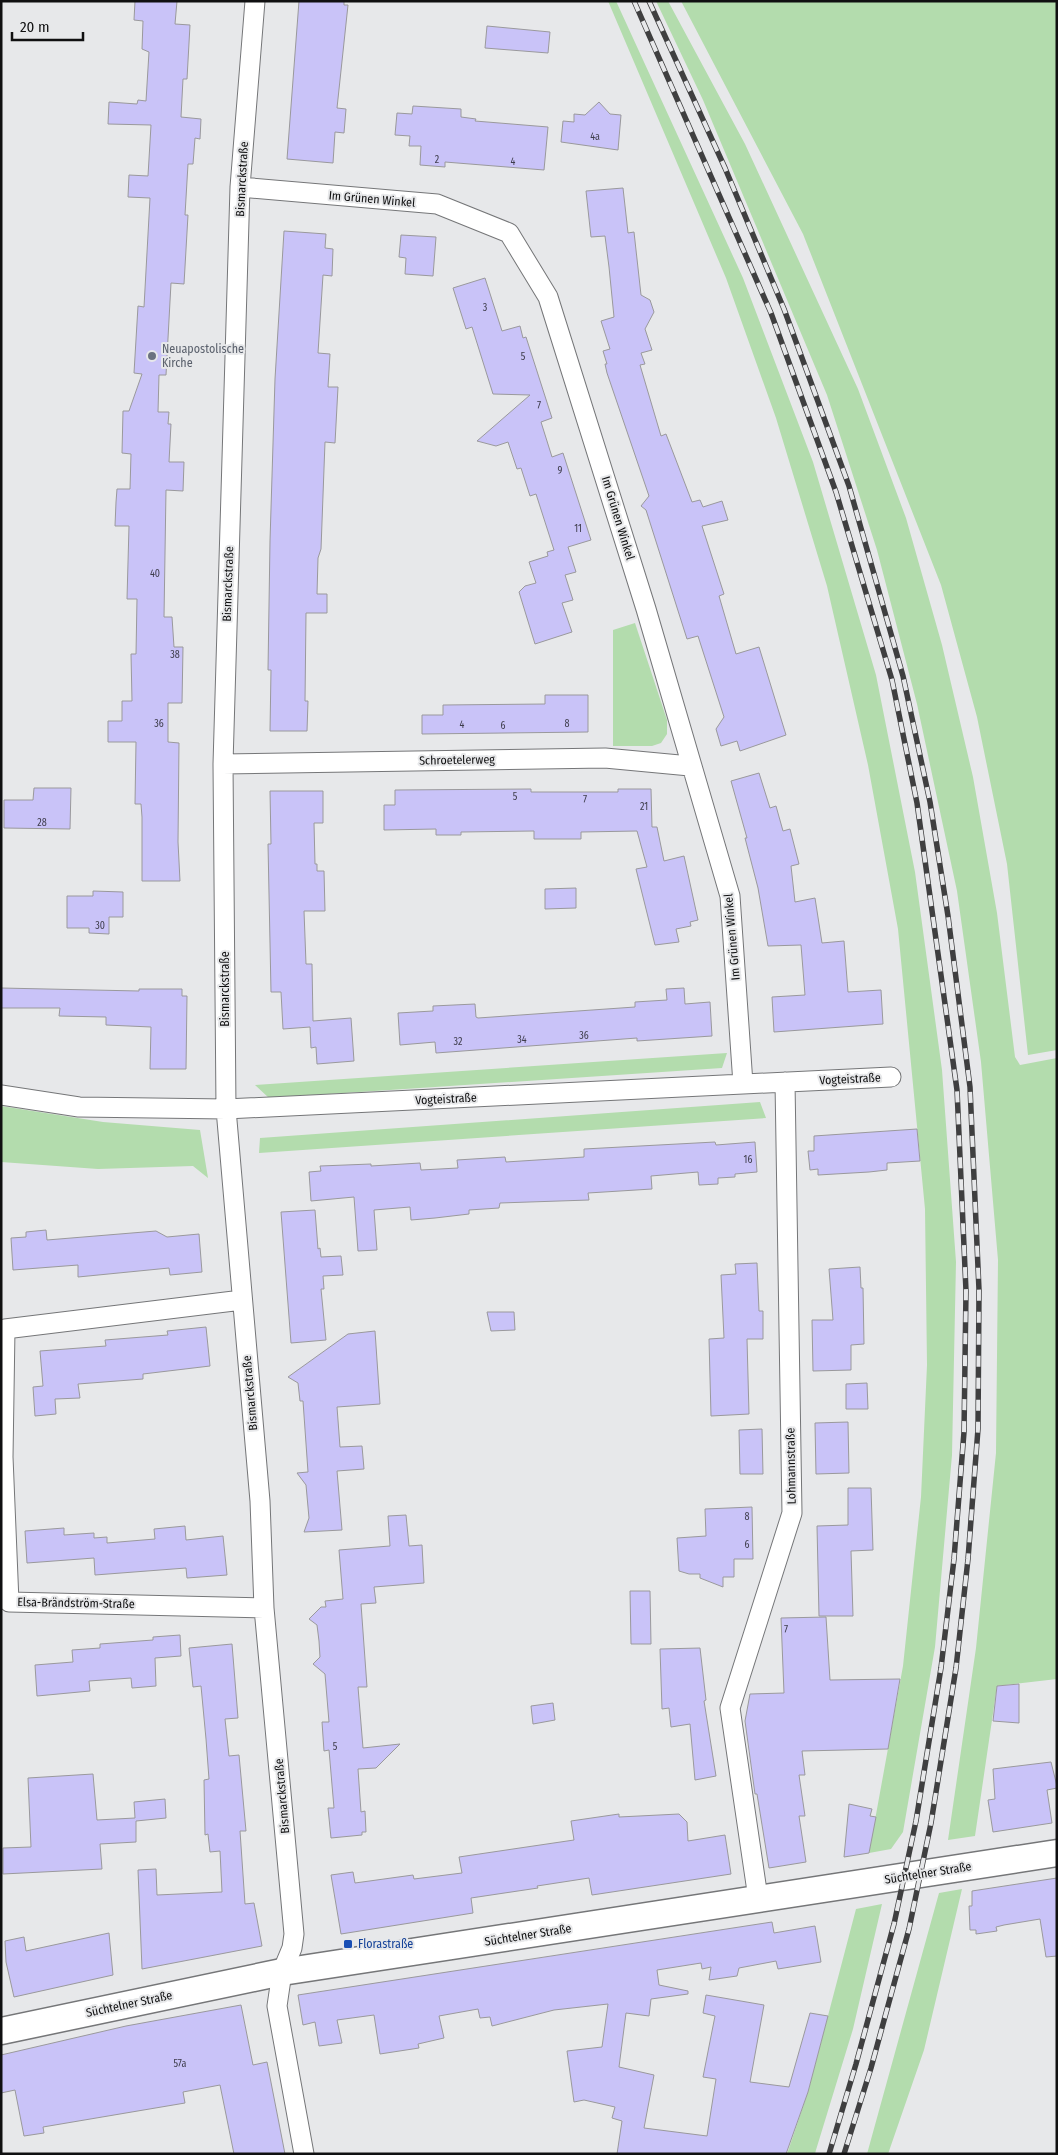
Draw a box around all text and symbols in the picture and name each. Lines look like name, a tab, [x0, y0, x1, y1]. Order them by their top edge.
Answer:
scale bar	[12, 10, 84, 42]
text: 20 m	[20, 18, 50, 36]
house number: 4a	[590, 131, 600, 143]
street label: Bismarckstraße	[233, 141, 251, 217]
house number: 2	[435, 154, 440, 166]
house number: 4	[511, 156, 516, 168]
street label: Im Grünen Winkel	[328, 188, 416, 210]
house number: 3	[483, 302, 488, 314]
place label: Neuapostolische Kirche	[162, 342, 244, 370]
marker: Neuapostolische Kirche	[146, 350, 158, 362]
house number: 5	[521, 351, 526, 363]
house number: 7	[537, 400, 541, 412]
house number: 9	[558, 465, 563, 477]
street label: Im Grünen Winkel	[599, 474, 637, 562]
house number: 11	[574, 523, 582, 535]
street label: Bismarckstraße	[220, 546, 236, 622]
house number: 40	[150, 568, 160, 580]
house number: 38	[170, 649, 180, 661]
house number: 36	[154, 718, 164, 730]
house number: 8	[565, 718, 570, 730]
house number: 4	[460, 719, 465, 731]
house number: 6	[501, 720, 506, 732]
street label: Schroetelerweg	[419, 752, 495, 768]
house number: 5	[513, 791, 518, 803]
house number: 7	[583, 794, 587, 806]
house number: 21	[640, 801, 648, 813]
house number: 28	[37, 817, 47, 829]
street label: Im Grünen Winkel	[721, 893, 743, 981]
house number: 30	[95, 920, 105, 932]
street label: Bismarckstraße	[218, 951, 232, 1027]
house number: 36	[579, 1030, 589, 1042]
house number: 34	[517, 1034, 527, 1046]
house number: 32	[454, 1036, 463, 1048]
street label: Vogteistraße	[819, 1070, 881, 1088]
street label: Vogteistraße	[415, 1090, 477, 1108]
house number: 16	[744, 1154, 752, 1166]
street label: Bismarckstraße	[240, 1355, 260, 1431]
street label: Lohmannstraße	[783, 1428, 799, 1504]
house number: 8	[745, 1511, 750, 1523]
house number: 6	[745, 1539, 750, 1551]
street label: Elsa-Brändström-Straße	[17, 1595, 135, 1611]
house number: 7	[784, 1624, 788, 1636]
house number: 5	[333, 1741, 338, 1753]
street label: Bismarckstraße	[272, 1758, 292, 1834]
street label: Süchtelner Straße	[884, 1859, 972, 1887]
street label: Süchtelner Straße	[484, 1921, 572, 1949]
place label: Florastraße	[358, 1937, 413, 1951]
marker: Florastraße	[342, 1938, 354, 1950]
street label: Süchtelner Straße	[85, 1988, 173, 2020]
house number: 57a	[173, 2058, 187, 2070]

